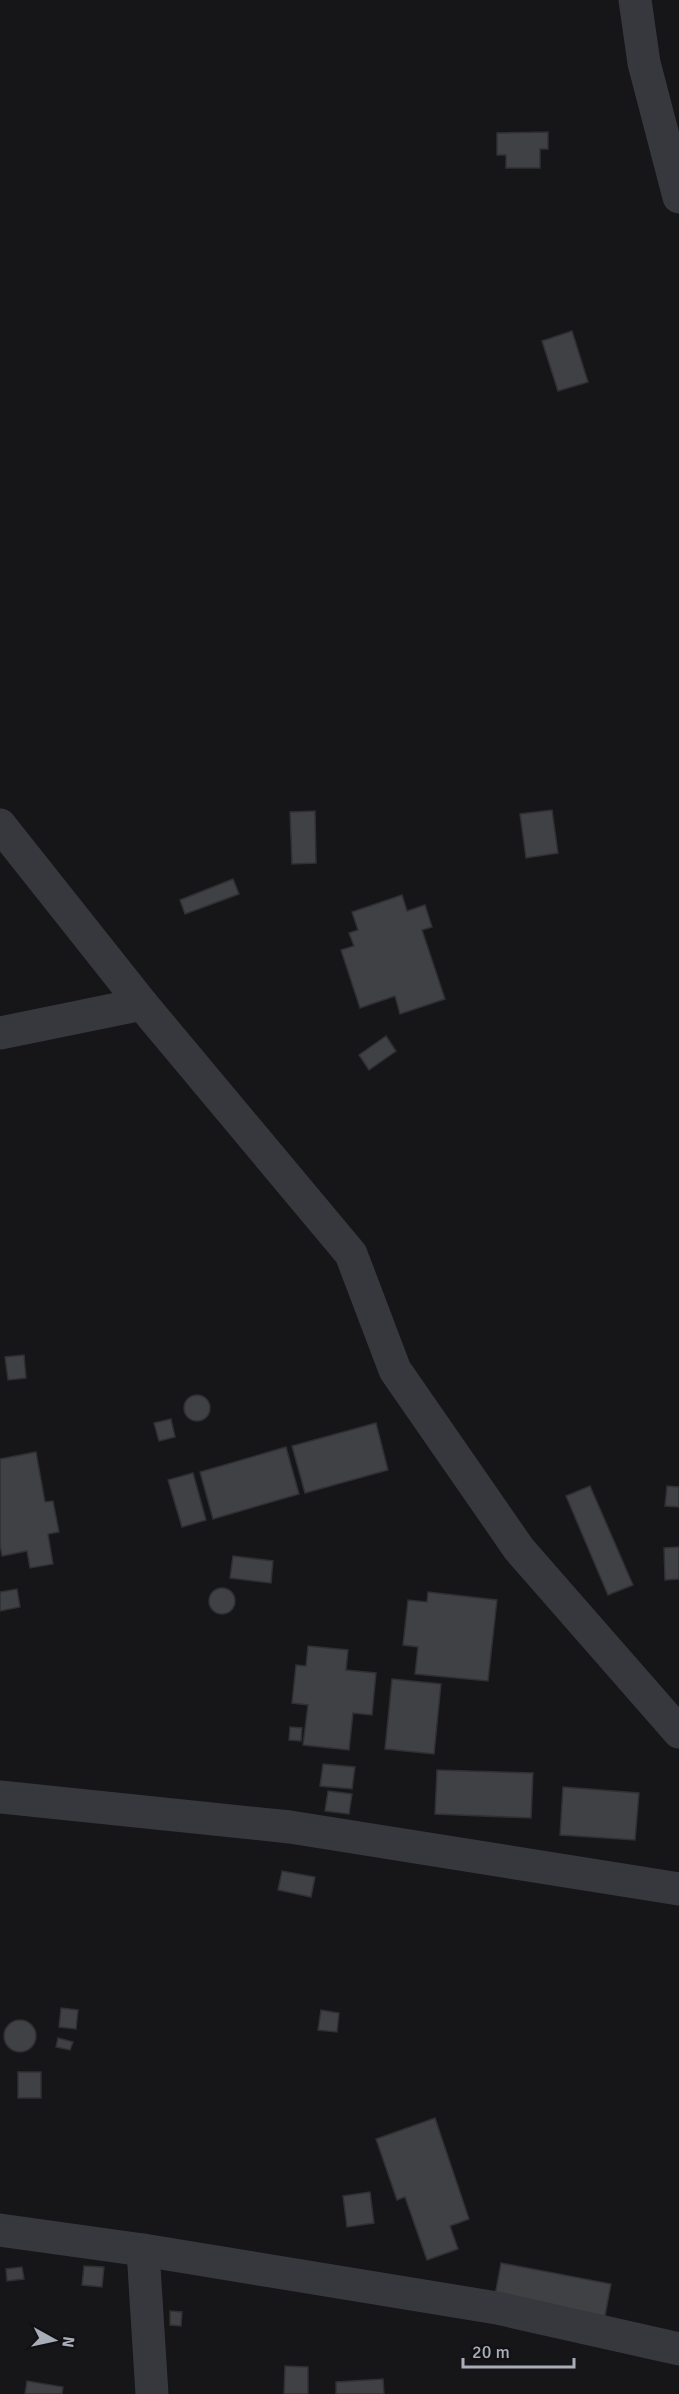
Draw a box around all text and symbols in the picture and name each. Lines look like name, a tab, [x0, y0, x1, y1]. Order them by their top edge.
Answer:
north arrow	[24, 2310, 84, 2370]
scale bar	[463, 2331, 574, 2369]
text: N	[57, 2335, 79, 2349]
text: 20 m	[472, 2341, 510, 2363]

